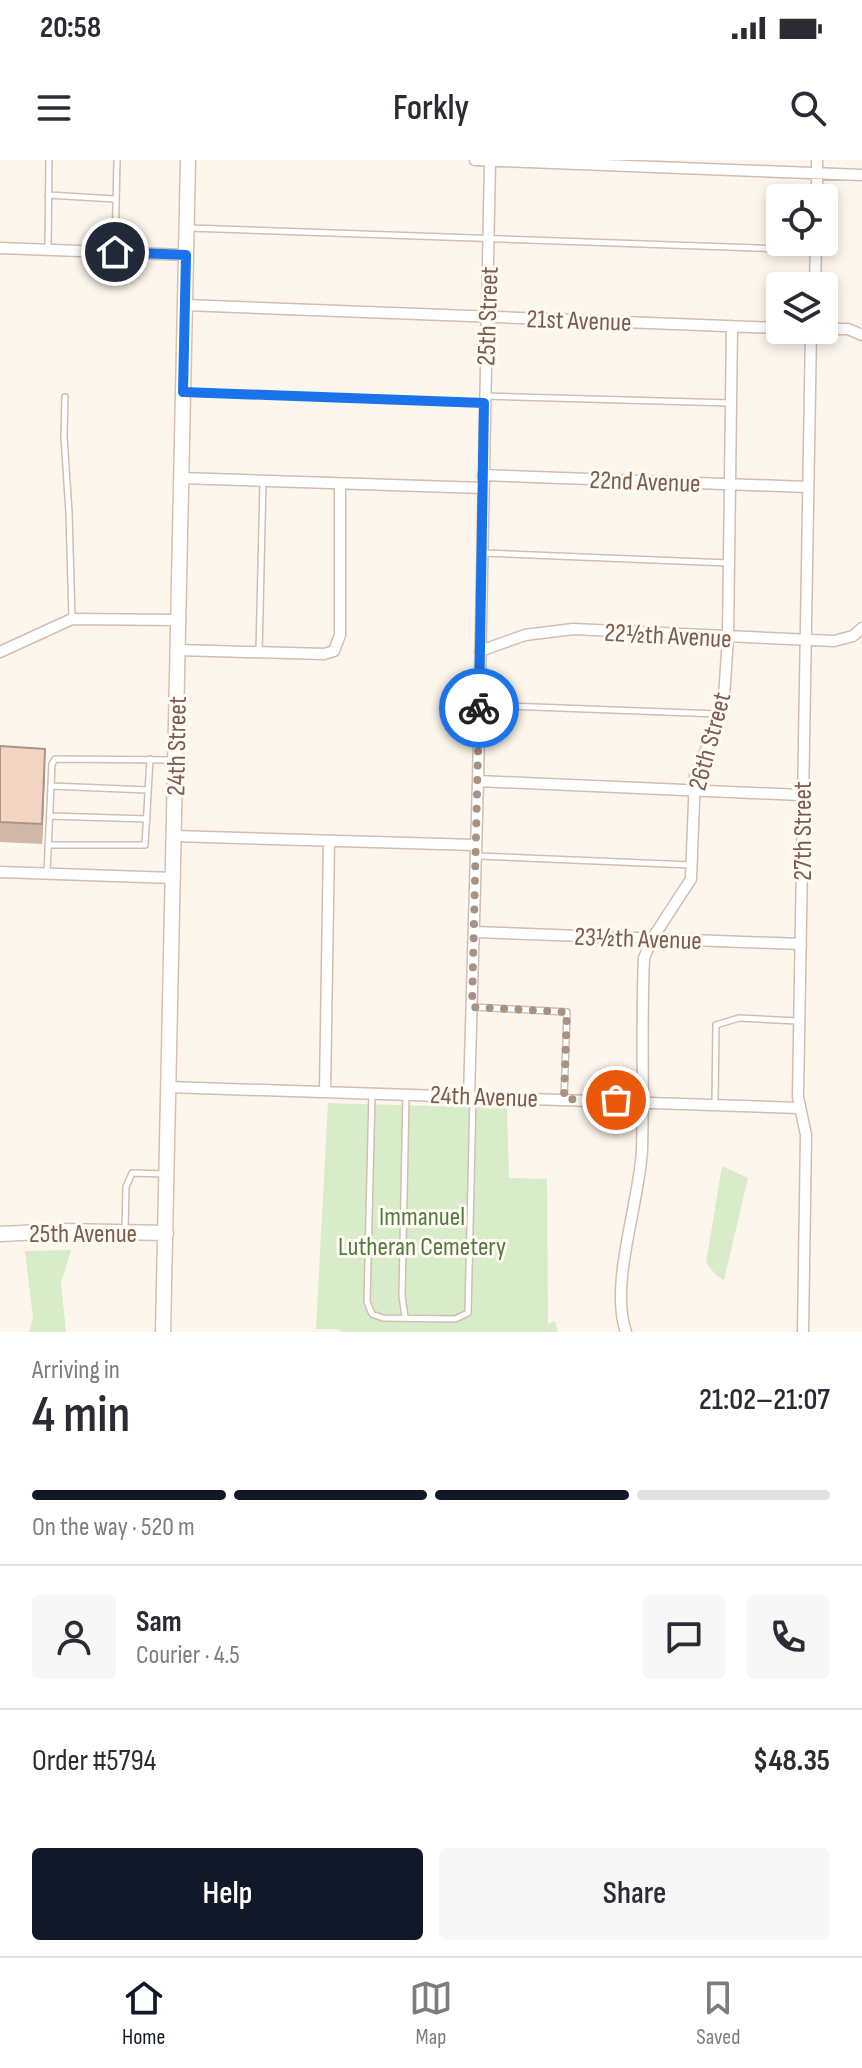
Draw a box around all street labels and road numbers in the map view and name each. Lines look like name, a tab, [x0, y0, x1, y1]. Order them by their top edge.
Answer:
street label: 25th Street	[471, 266, 506, 366]
street label: 21st Avenue	[526, 304, 632, 339]
street label: 22nd Avenue	[589, 465, 701, 500]
street label: 22½th Avenue	[603, 618, 732, 655]
street label: 26th Street	[683, 689, 738, 794]
street label: 24th Street	[161, 696, 194, 796]
street label: 27th Street	[788, 781, 819, 881]
street label: 23½th Avenue	[574, 922, 702, 957]
street label: 24th Avenue	[429, 1080, 539, 1115]
street label: 25th Avenue	[29, 1219, 137, 1250]

